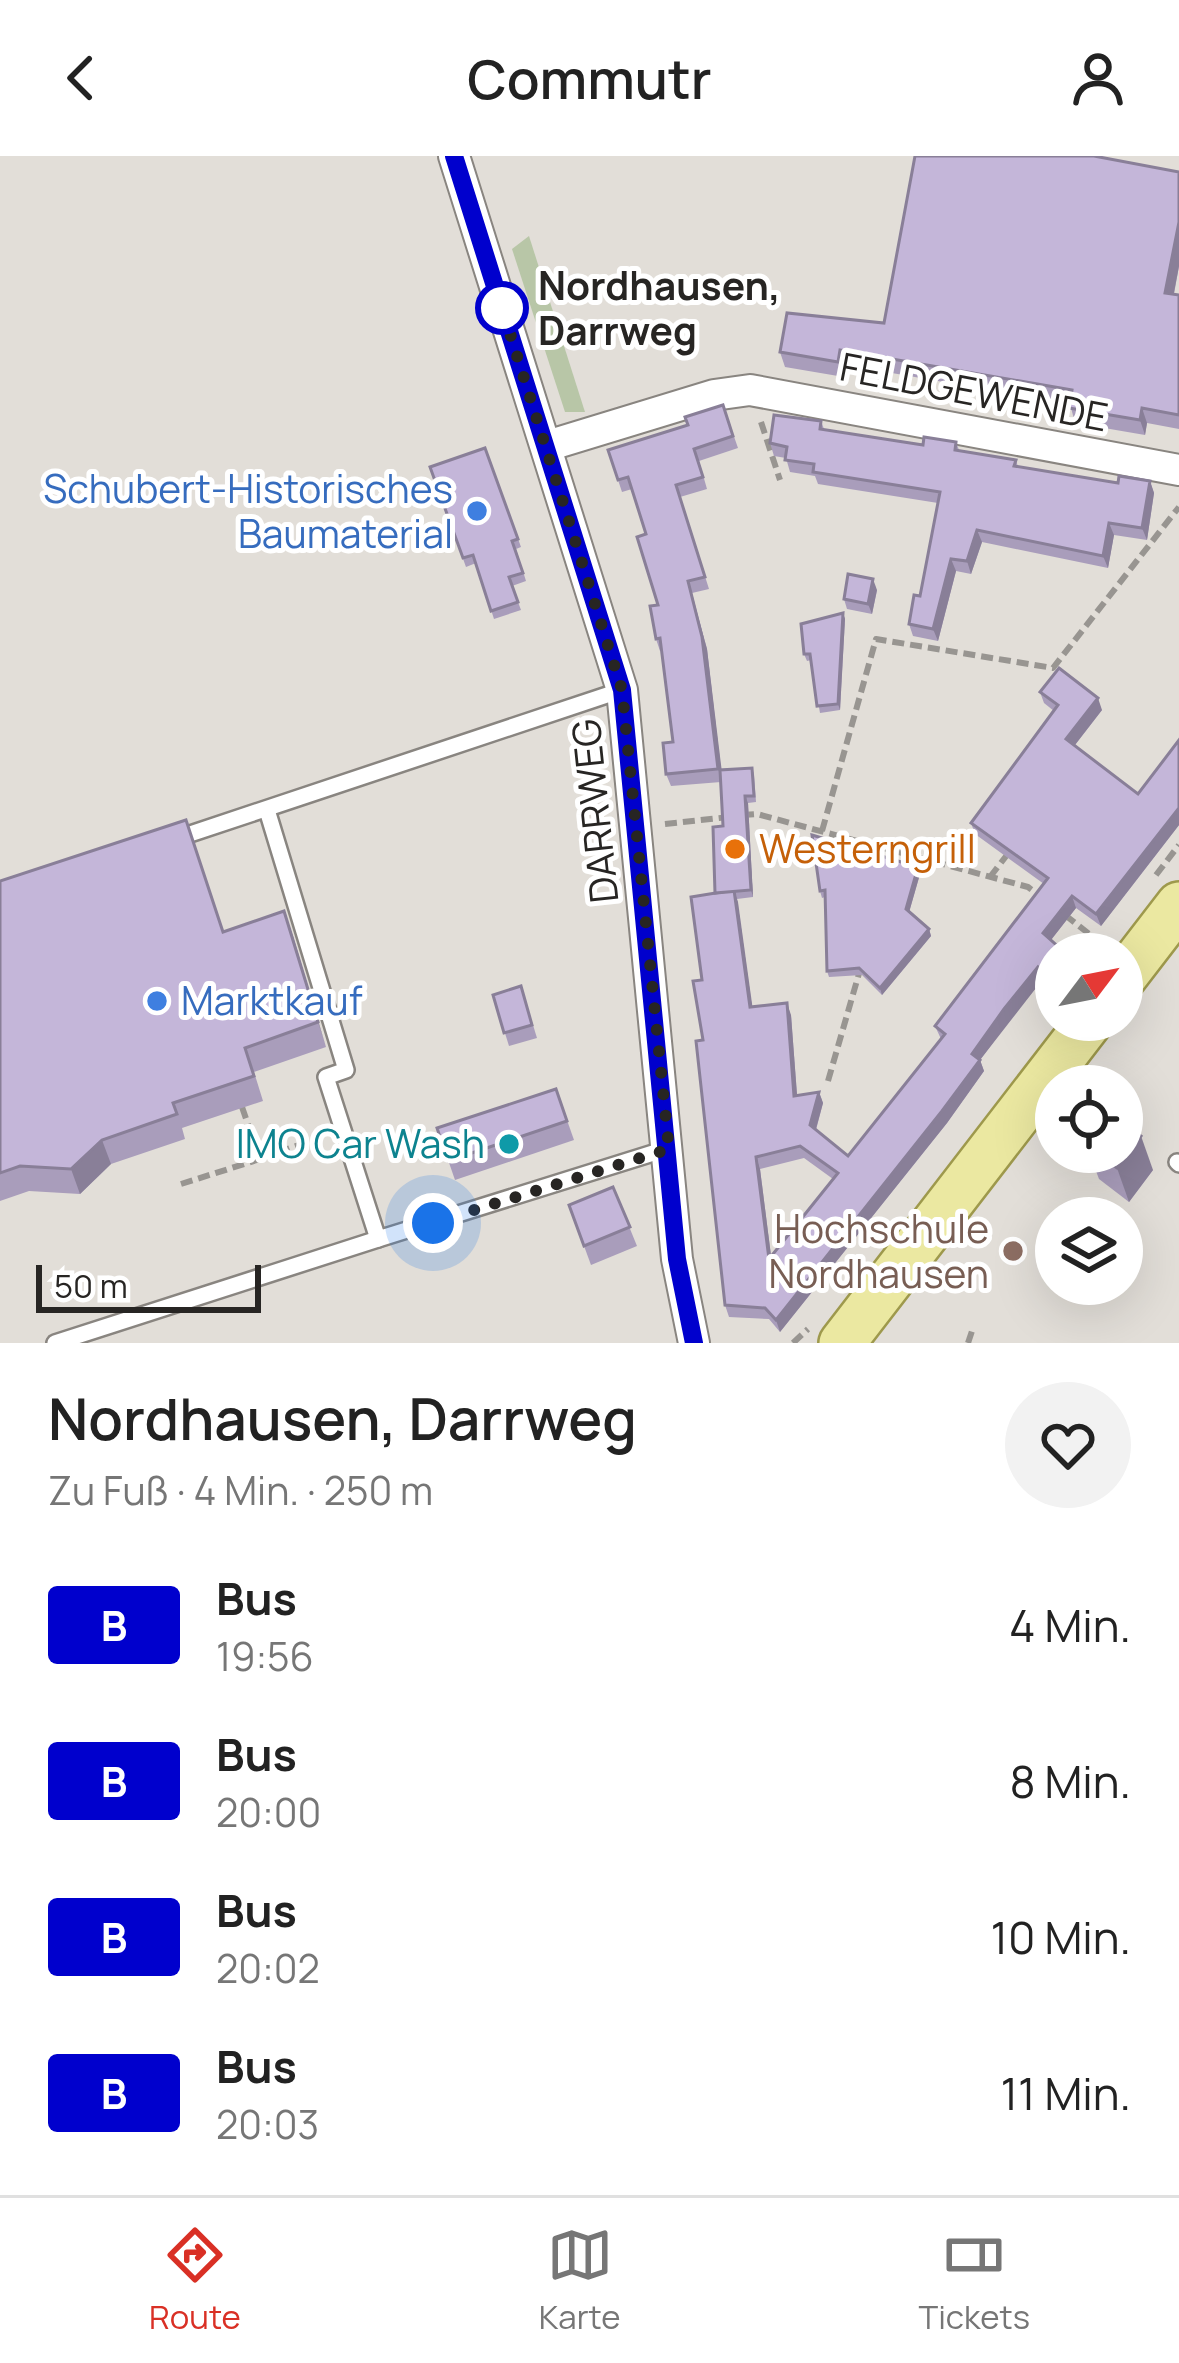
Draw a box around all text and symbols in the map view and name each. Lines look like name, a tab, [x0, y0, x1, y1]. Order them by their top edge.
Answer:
text: Commutr	[467, 41, 712, 115]
icon: back	[48, 45, 114, 111]
icon: person	[1065, 45, 1131, 111]
place label: Nordhausen, Darrweg	[538, 258, 781, 357]
marker: Nordhausen, Darrweg	[477, 283, 527, 333]
street label: FELDGEWENDE	[836, 339, 1113, 443]
place label: Schubert-Historisches Baumaterial	[43, 461, 453, 560]
marker: Schubert-Historisches Baumaterial	[464, 498, 490, 524]
street label: DARRWEG	[558, 717, 630, 906]
place label: Westerngrill	[759, 821, 976, 875]
marker: Westerngrill	[722, 836, 748, 862]
north arrow	[1035, 933, 1143, 1041]
map controls	[1035, 933, 1143, 1305]
place label: Marktkauf	[181, 973, 363, 1027]
marker: Marktkauf	[144, 988, 170, 1014]
button: locate	[1035, 1065, 1143, 1173]
place label: IMO Car Wash	[236, 1116, 485, 1170]
marker: IMO Car Wash	[496, 1131, 522, 1157]
your location	[403, 1193, 463, 1253]
button: layers	[1035, 1197, 1143, 1305]
place label: Hochschule Nordhausen	[769, 1201, 989, 1300]
marker: Hochschule Nordhausen	[1000, 1238, 1026, 1264]
scale bar	[36, 1259, 261, 1312]
text: 50 m	[54, 1263, 128, 1308]
text: Nordhausen, Darrweg	[48, 1379, 637, 1457]
button: heart	[1005, 1382, 1131, 1508]
text: Zu Fuß · 4 Min. · 250 m	[48, 1463, 433, 1517]
text: Bus	[216, 1567, 297, 1629]
text: 4 Min.	[1009, 1594, 1131, 1656]
text: B	[101, 1596, 127, 1654]
text: 19:56	[216, 1629, 314, 1683]
text: Bus	[216, 1723, 297, 1785]
text: 8 Min.	[1009, 1750, 1131, 1812]
text: B	[101, 1752, 127, 1810]
text: 20:00	[216, 1785, 321, 1839]
text: Bus	[216, 1879, 297, 1941]
text: 10 Min.	[991, 1906, 1131, 1968]
text: B	[101, 1908, 127, 1966]
text: 20:02	[216, 1941, 320, 1995]
text: Bus	[216, 2035, 297, 2097]
text: 11 Min.	[1000, 2062, 1131, 2124]
text: B	[101, 2064, 127, 2122]
text: 20:03	[216, 2097, 319, 2151]
tab: Route	[149, 2222, 241, 2339]
tab: Karte	[539, 2222, 620, 2339]
tab: Tickets	[918, 2222, 1030, 2339]

